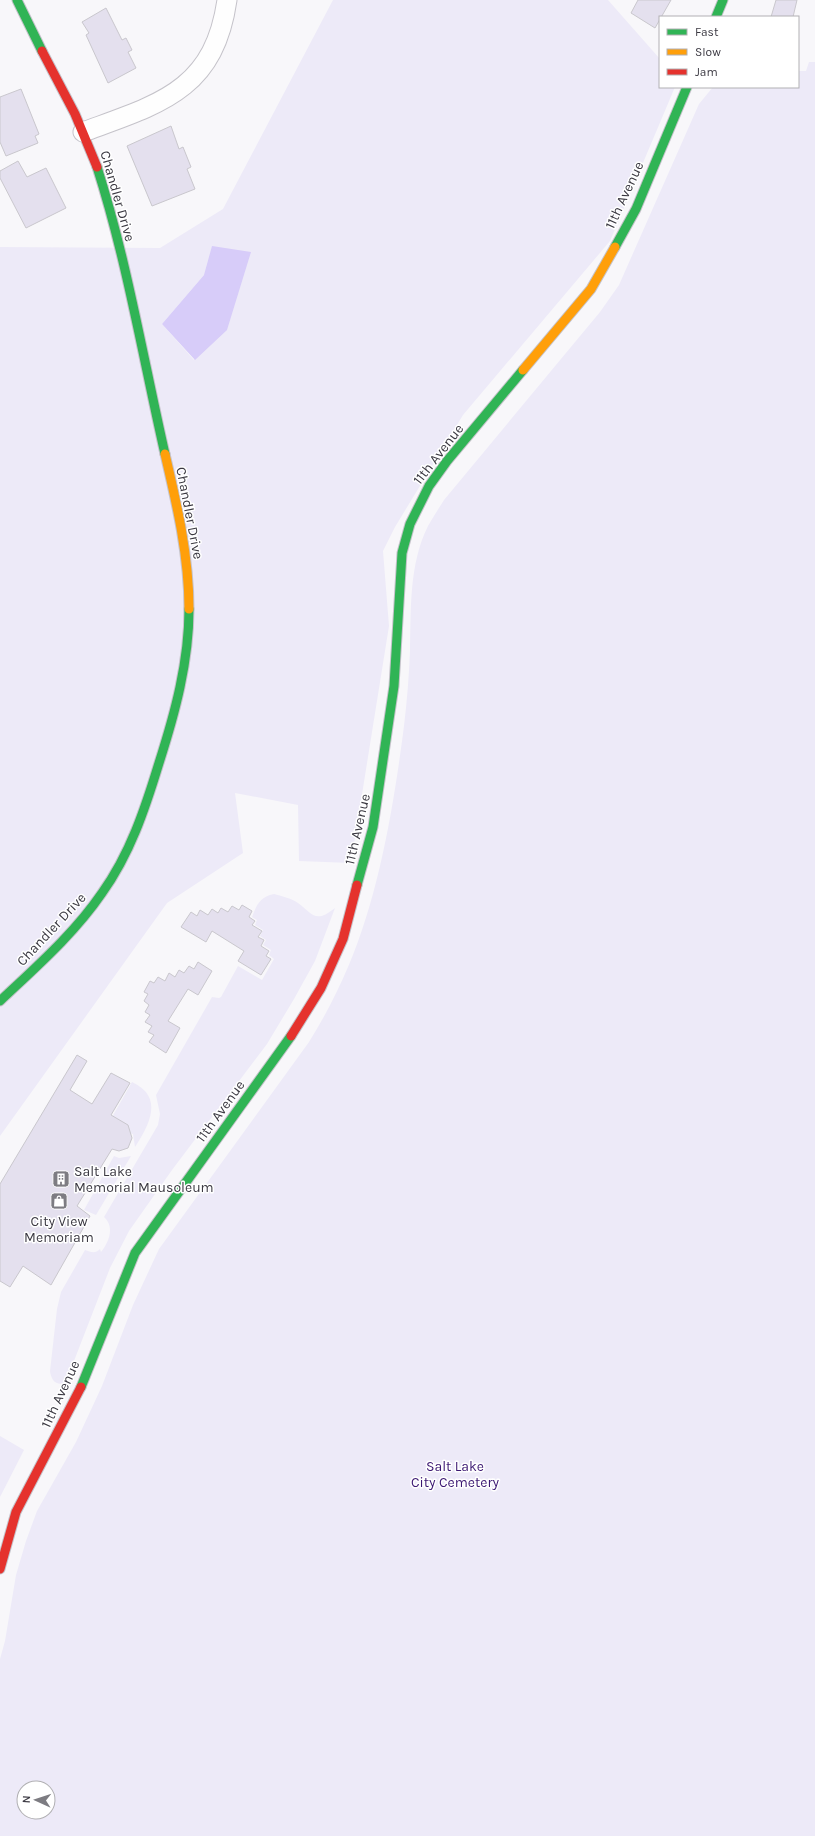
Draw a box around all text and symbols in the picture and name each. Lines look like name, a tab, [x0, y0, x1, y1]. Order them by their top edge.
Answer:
legend	[659, 16, 799, 88]
text: Fast	[695, 25, 719, 39]
text: Slow	[695, 45, 721, 59]
text: Jam	[695, 65, 718, 79]
street label: Chandler Drive	[96, 149, 139, 244]
street label: 11th Avenue	[601, 159, 647, 232]
street label: 11th Avenue	[409, 421, 467, 488]
street label: Chandler Drive	[172, 465, 207, 561]
street label: 11th Avenue	[341, 792, 374, 866]
street label: Chandler Drive	[13, 889, 90, 969]
street label: 11th Avenue	[192, 1077, 249, 1146]
place label: Salt Lake Memorial Mausoleum	[74, 1163, 214, 1196]
building icon: Salt Lake Memorial Mausoleum	[51, 1169, 71, 1189]
shop icon: City View Memoriam	[49, 1191, 69, 1211]
place label: City View Memoriam	[24, 1213, 94, 1246]
street label: 11th Avenue	[37, 1358, 83, 1431]
park label: Salt Lake City Cemetery	[411, 1458, 499, 1491]
north arrow	[16, 1780, 56, 1820]
text: N	[20, 1795, 33, 1804]

